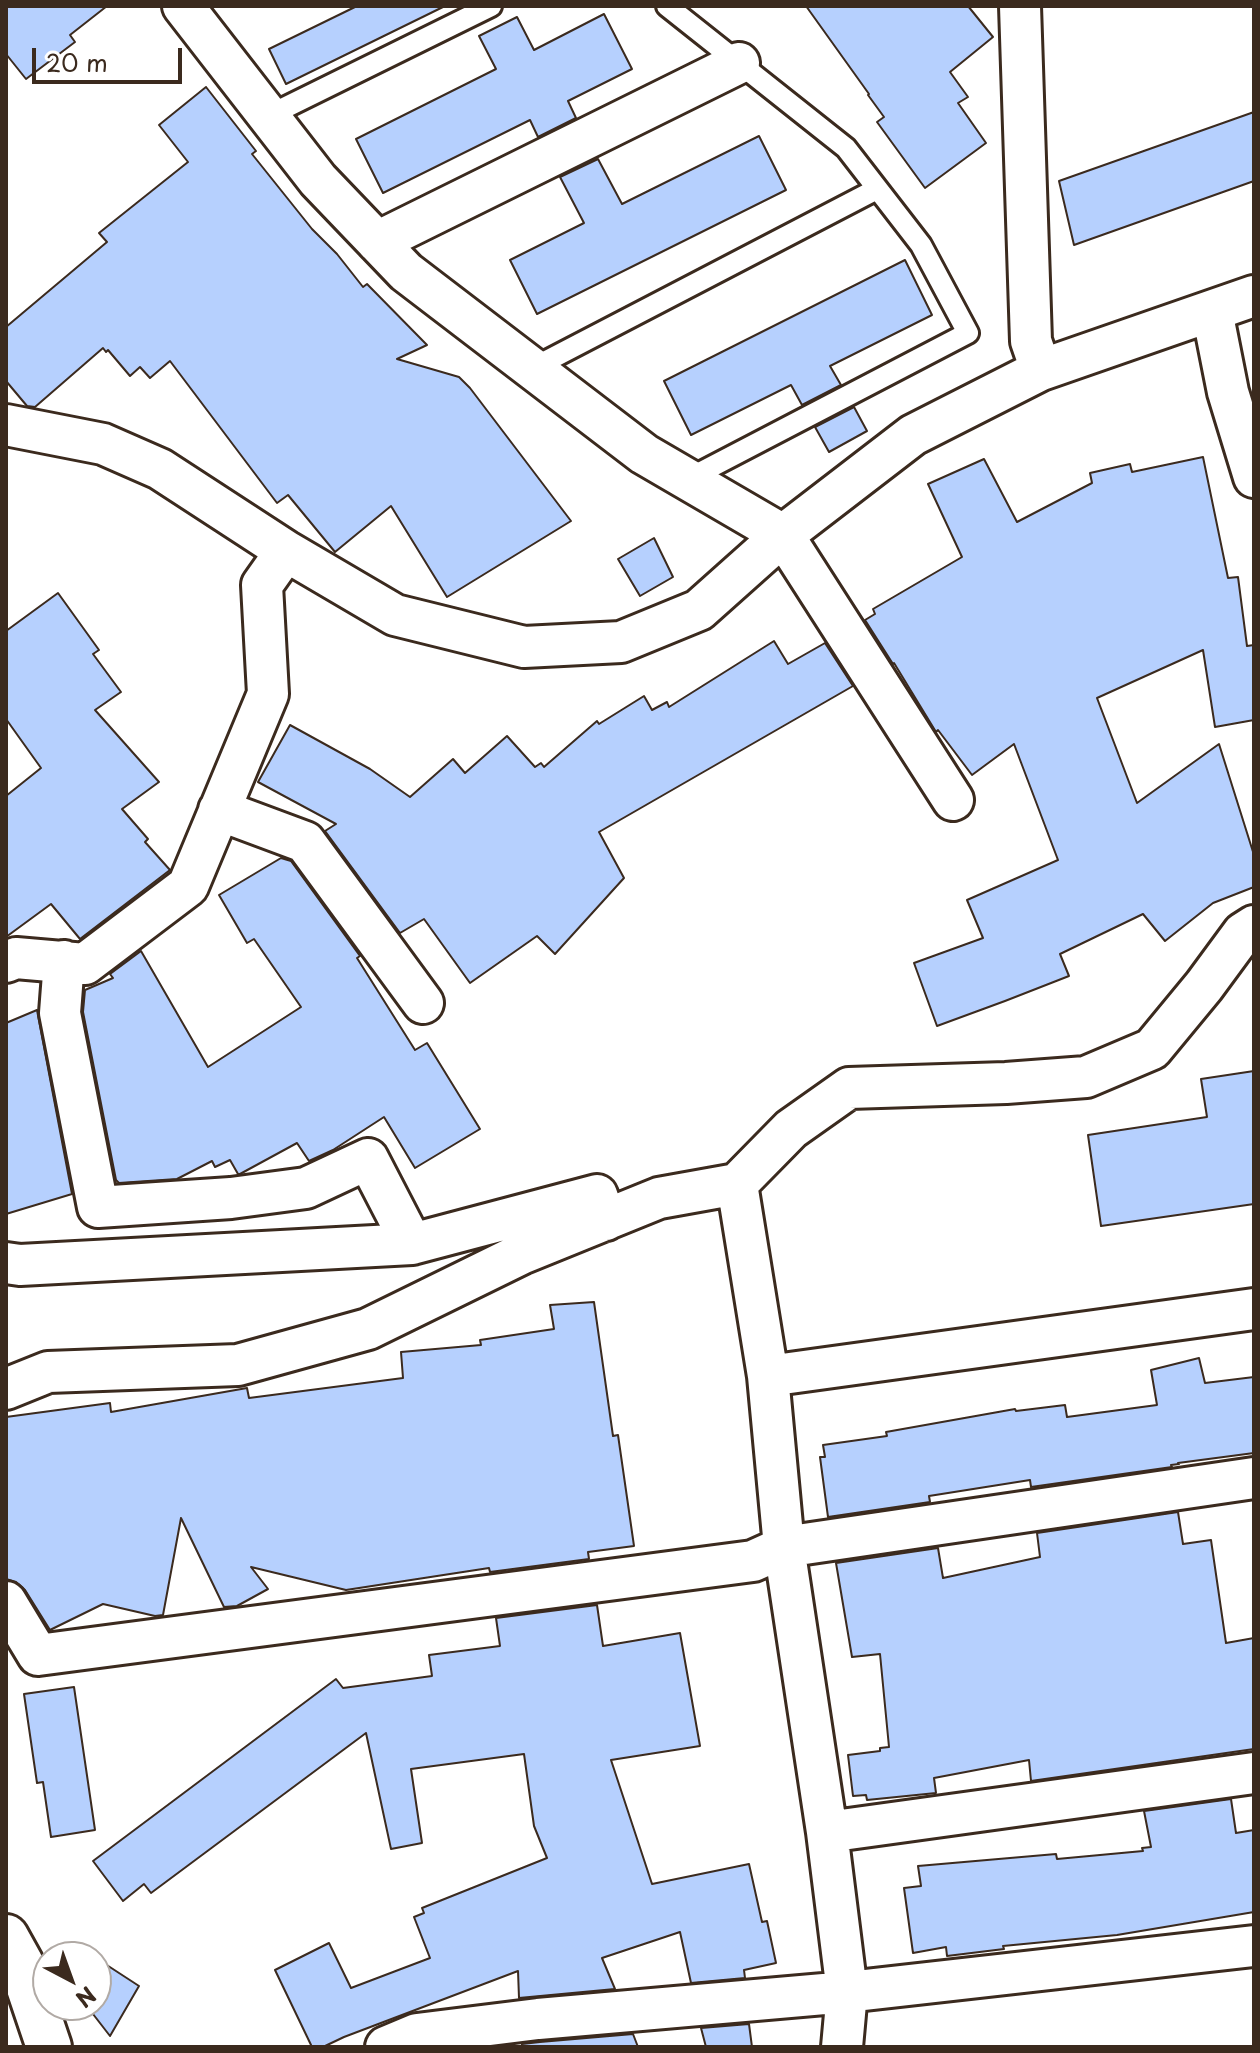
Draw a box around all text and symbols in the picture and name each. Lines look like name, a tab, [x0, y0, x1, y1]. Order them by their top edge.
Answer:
scale bar	[36, 32, 186, 82]
text: 20 m	[46, 44, 108, 80]
north arrow	[32, 1941, 112, 2021]
text: N	[69, 1980, 104, 2016]

